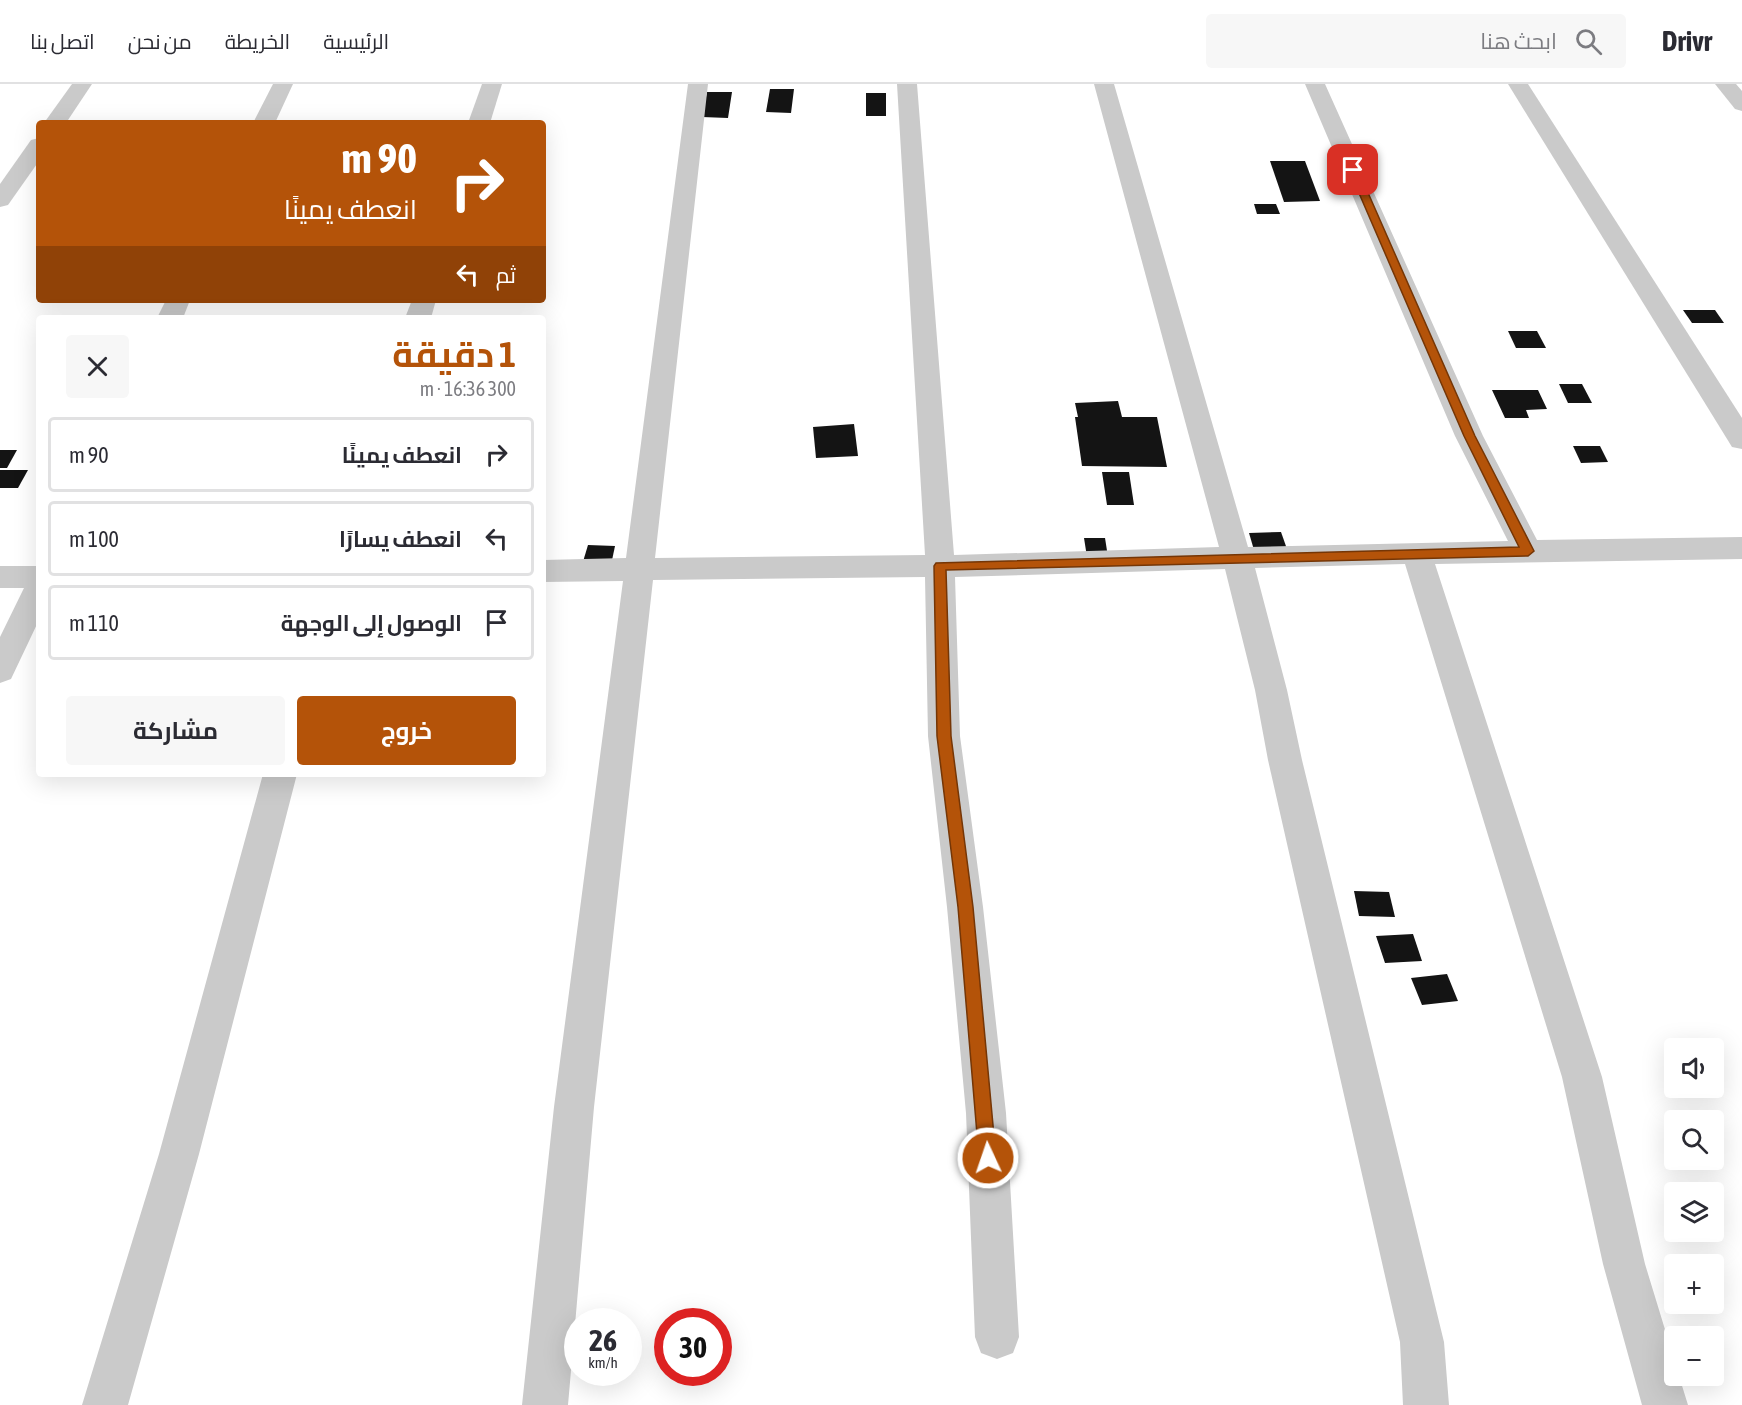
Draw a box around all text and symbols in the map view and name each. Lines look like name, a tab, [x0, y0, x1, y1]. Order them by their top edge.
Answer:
search box	[1206, 14, 1626, 68]
icon: search	[1572, 25, 1605, 58]
text: Drivr	[1662, 25, 1712, 57]
text: ابحث هنا	[1480, 28, 1557, 54]
text: اتصل بنا	[30, 29, 95, 53]
text: من نحن	[128, 29, 192, 53]
text: الخريطة	[225, 29, 290, 53]
text: الرئيسية	[323, 29, 389, 53]
text: 90 m	[342, 134, 417, 182]
icon: right	[438, 144, 516, 222]
pin	[1327, 144, 1378, 195]
icon: arrive	[1336, 153, 1369, 186]
text: انعطف يمينًا	[284, 194, 417, 225]
icon: left	[451, 258, 484, 291]
text: ثم	[496, 262, 516, 288]
text: 1 دقيقة	[392, 333, 516, 375]
button: close	[66, 335, 129, 398]
text: 300 m · 16:36	[420, 377, 516, 400]
icon: right	[480, 438, 513, 471]
text: 90 m	[69, 442, 109, 468]
text: انعطف يمينًا	[342, 442, 462, 468]
icon: left	[480, 522, 513, 555]
text: 100 m	[69, 526, 119, 552]
text: انعطف يسارًا	[339, 526, 462, 552]
icon: arrive	[480, 606, 513, 639]
text: 110 m	[69, 610, 119, 636]
text: الوصول إلى الوجهة	[281, 610, 462, 636]
button: مشاركة	[66, 696, 285, 765]
button: خروج	[297, 696, 516, 765]
map controls	[1664, 1038, 1724, 1386]
button: sound	[1664, 1038, 1724, 1098]
button: search	[1664, 1110, 1724, 1170]
position arrow	[956, 1126, 1020, 1190]
button: layers	[1664, 1182, 1724, 1242]
button: +	[1664, 1254, 1724, 1314]
speed limit sign: 30	[654, 1308, 732, 1386]
text: 26	[589, 1323, 617, 1357]
button: −	[1664, 1326, 1724, 1386]
text: km/h	[588, 1354, 618, 1371]

